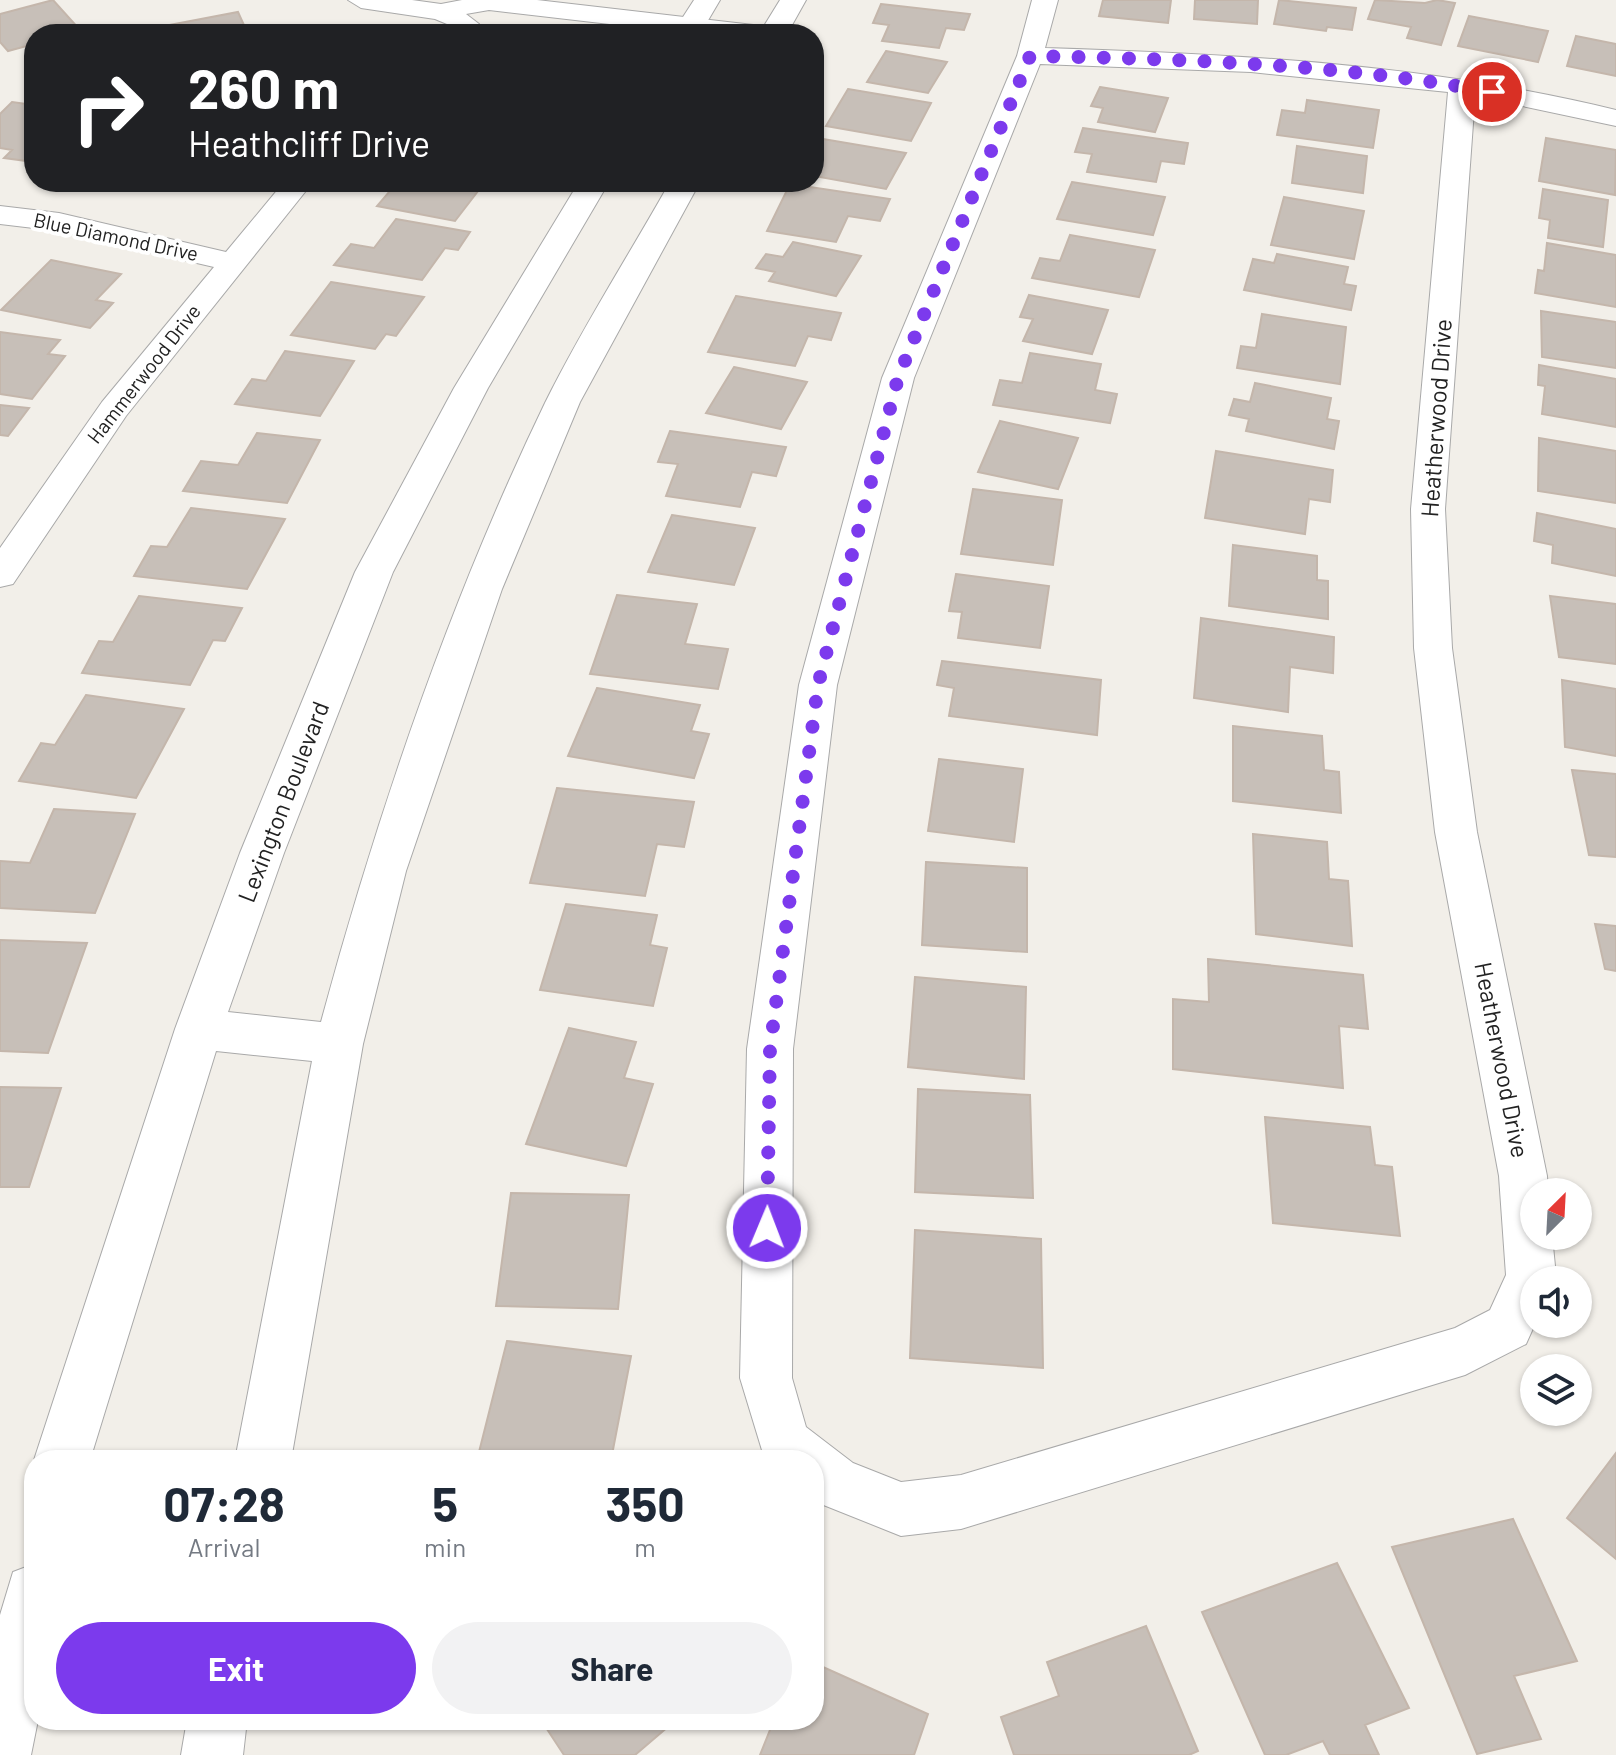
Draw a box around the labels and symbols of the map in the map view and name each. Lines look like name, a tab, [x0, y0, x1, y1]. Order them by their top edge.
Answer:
pin	[1458, 58, 1526, 126]
street label: Blue Diamond Drive	[32, 207, 201, 265]
street label: Hammerwood Drive	[81, 299, 205, 448]
street label: Heatherwood Drive	[1414, 318, 1457, 518]
street label: Lexington Boulevard	[231, 697, 334, 906]
street label: Heatherwood Drive	[1469, 959, 1536, 1160]
north arrow	[1520, 1178, 1592, 1250]
position arrow	[725, 1186, 809, 1270]

